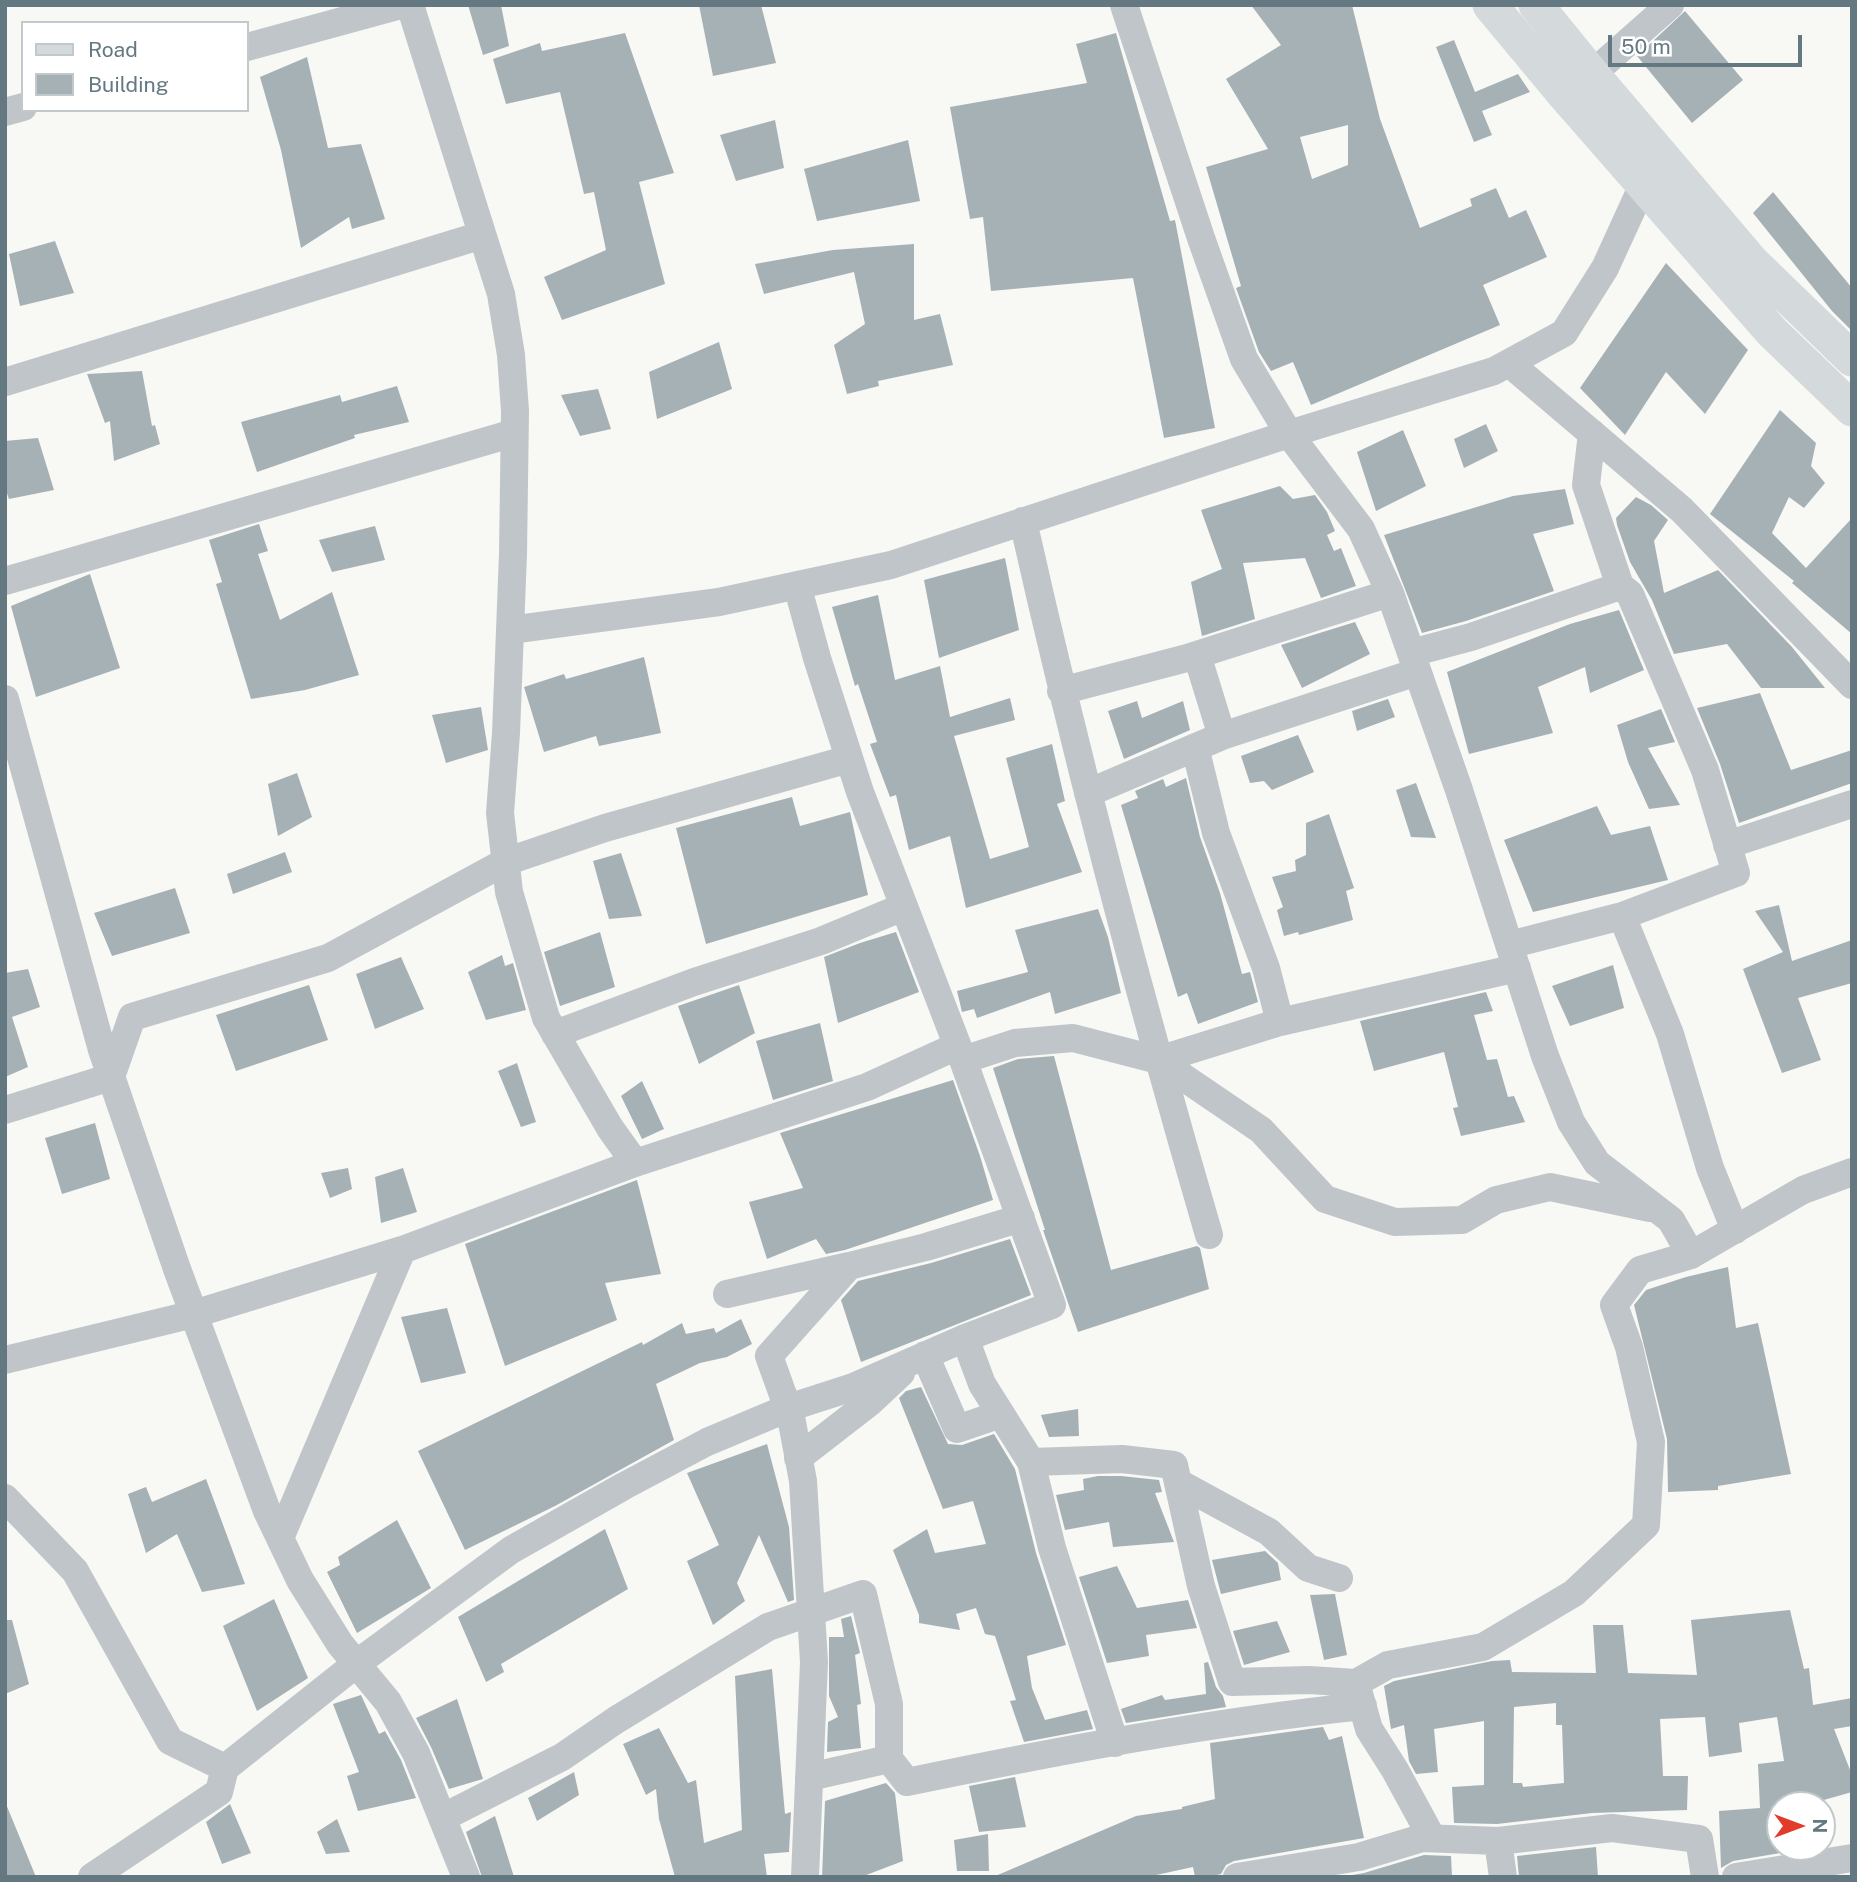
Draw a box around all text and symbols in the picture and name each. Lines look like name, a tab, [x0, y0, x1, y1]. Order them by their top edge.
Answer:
legend	[21, 21, 248, 112]
scale bar	[1612, 21, 1806, 65]
text: 50 m	[1621, 34, 1671, 59]
text: Road	[88, 37, 138, 62]
text: Building	[88, 72, 169, 97]
north arrow	[1766, 1791, 1836, 1861]
text: N	[1809, 1819, 1831, 1833]

